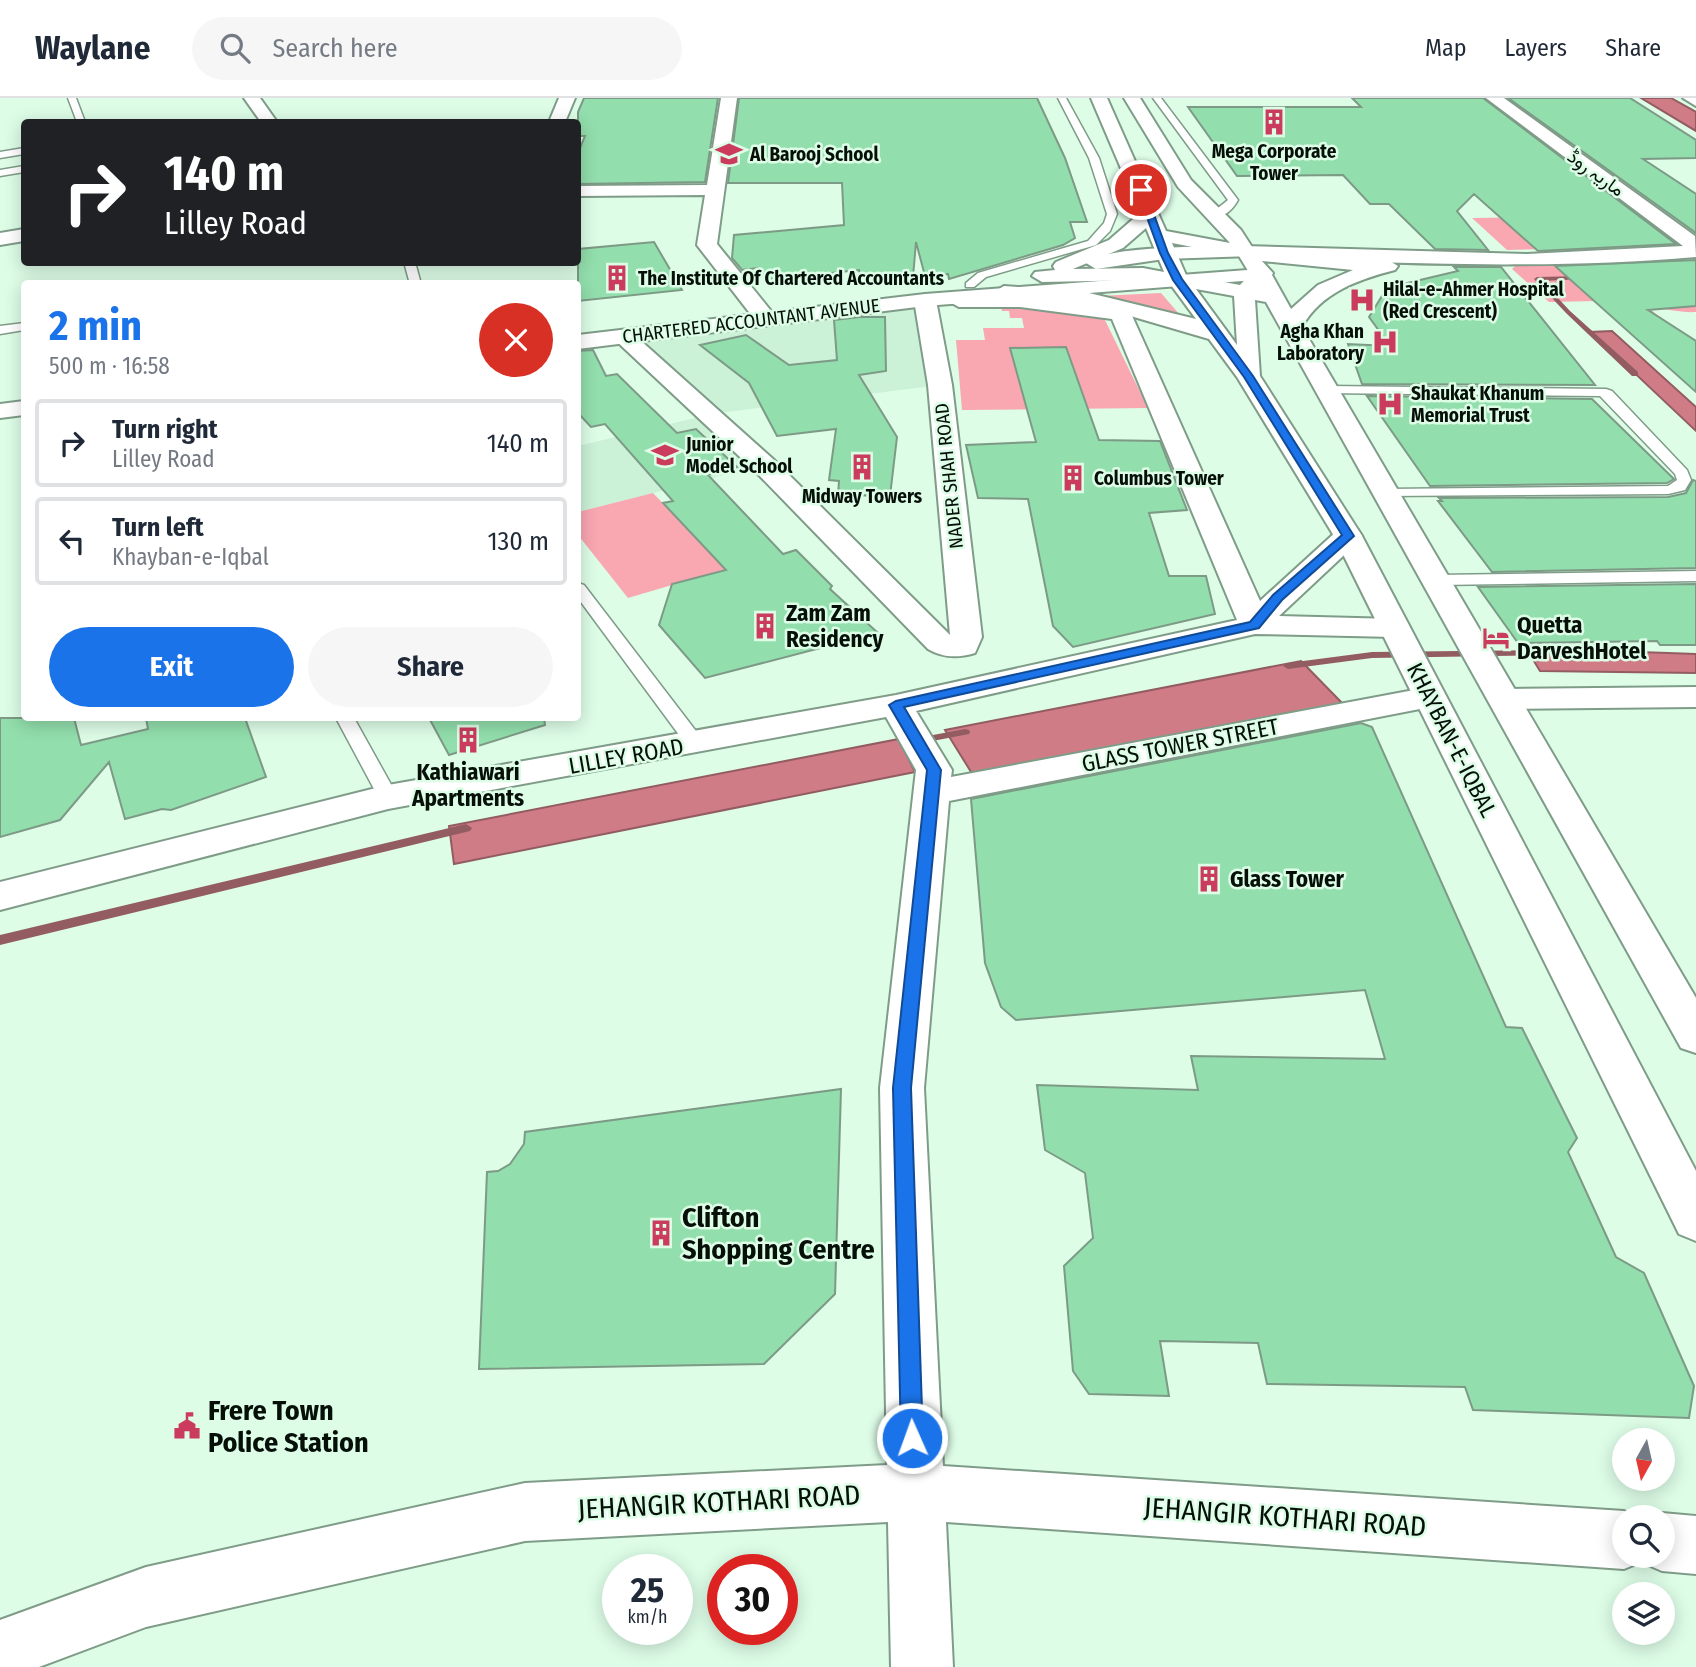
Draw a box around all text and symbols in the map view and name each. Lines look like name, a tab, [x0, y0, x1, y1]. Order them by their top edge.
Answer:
search box	[192, 17, 682, 80]
text: Waylane	[35, 28, 150, 68]
icon: search	[216, 29, 254, 67]
text: Search here	[272, 33, 398, 64]
text: Map	[1425, 34, 1467, 62]
text: Layers	[1505, 34, 1567, 62]
text: Share	[1605, 34, 1661, 62]
building icon: Mega Corporate Tower	[1259, 107, 1289, 137]
school or university icon: Al Barooj School	[714, 139, 744, 169]
place label: Mega Corporate Tower	[1212, 140, 1337, 185]
place label: Al Barooj School	[749, 143, 880, 166]
text: 140 m	[164, 144, 284, 203]
street label: ماریہ روڈ	[1563, 145, 1629, 201]
icon: right	[49, 147, 140, 238]
pin	[1111, 160, 1171, 220]
icon: arrive	[1122, 171, 1160, 209]
text: Lilley Road	[164, 204, 307, 242]
building icon: The Institute Of Chartered Accountants	[602, 263, 632, 293]
place label: The Institute Of Chartered Accountants	[638, 267, 945, 290]
place label: Hilal-e-Ahmer Hospital (Red Crescent)	[1383, 278, 1565, 323]
hospital icon: Hilal-e-Ahmer Hospital (Red Crescent)	[1347, 285, 1377, 315]
street label: CHARTERED ACCOUNTANT AVENUE	[621, 294, 881, 348]
text: 2 min	[49, 301, 142, 351]
button: close	[479, 303, 553, 377]
place label: Agha Khan Laboratory	[1277, 320, 1365, 365]
hospital icon: Agha Khan Laboratory	[1370, 327, 1400, 357]
text: 500 m · 16:58	[49, 352, 170, 380]
place label: Shaukat Khanum Memorial Trust	[1411, 382, 1544, 427]
hospital icon: Shaukat Khanum Memorial Trust	[1375, 389, 1405, 419]
street label: NADER SHAH ROAD	[930, 402, 968, 550]
text: Turn right	[112, 414, 218, 445]
icon: right	[53, 424, 91, 462]
text: 140 m	[487, 428, 549, 459]
place label: Junior Model School	[685, 433, 793, 478]
school or university icon: Junior Model School	[650, 440, 680, 470]
text: Lilley Road	[112, 445, 215, 473]
building icon: Midway Towers	[847, 452, 877, 482]
building icon: Columbus Tower	[1058, 463, 1088, 493]
place label: Columbus Tower	[1094, 467, 1225, 490]
place label: Midway Towers	[802, 485, 923, 508]
text: Turn left	[112, 512, 204, 543]
icon: left	[53, 522, 91, 560]
text: 130 m	[487, 526, 549, 557]
text: Khayban-e-Iqbal	[112, 543, 269, 571]
place label: Zam Zam Residency	[786, 599, 885, 653]
building icon: Zam Zam Residency	[750, 611, 780, 641]
place label: Quetta DarveshHotel	[1517, 611, 1647, 665]
hotel icon: Quetta DarveshHotel	[1481, 623, 1511, 653]
button: Exit	[49, 627, 294, 707]
button: Share	[308, 627, 553, 707]
street label: KHAYBAN-E-IQBAL	[1401, 658, 1503, 822]
street label: GLASS TOWER STREET	[1079, 712, 1281, 778]
building icon: Kathiawari Apartments	[453, 725, 483, 755]
street label: LILLEY ROAD	[566, 732, 686, 780]
place label: Kathiawari Apartments	[411, 758, 524, 812]
building icon: Glass Tower	[1194, 864, 1224, 894]
place label: Glass Tower	[1230, 865, 1345, 893]
place label: Clifton Shopping Centre	[682, 1201, 875, 1266]
building icon: Clifton Shopping Centre	[646, 1218, 676, 1248]
place label: Frere Town Police Station	[208, 1394, 369, 1459]
position arrow	[875, 1401, 949, 1475]
public building icon: Frere Town Police Station	[172, 1411, 202, 1441]
north arrow	[1612, 1428, 1675, 1491]
map controls	[1612, 1428, 1675, 1645]
street label: JEHANGIR KOTHARI ROAD	[577, 1478, 861, 1526]
street label: JEHANGIR KOTHARI ROAD	[1143, 1491, 1427, 1543]
button: search	[1612, 1505, 1675, 1568]
speed limit sign: 30	[707, 1554, 798, 1645]
text: 25	[631, 1569, 664, 1611]
button: layers	[1612, 1582, 1675, 1645]
text: km/h	[627, 1606, 668, 1628]

